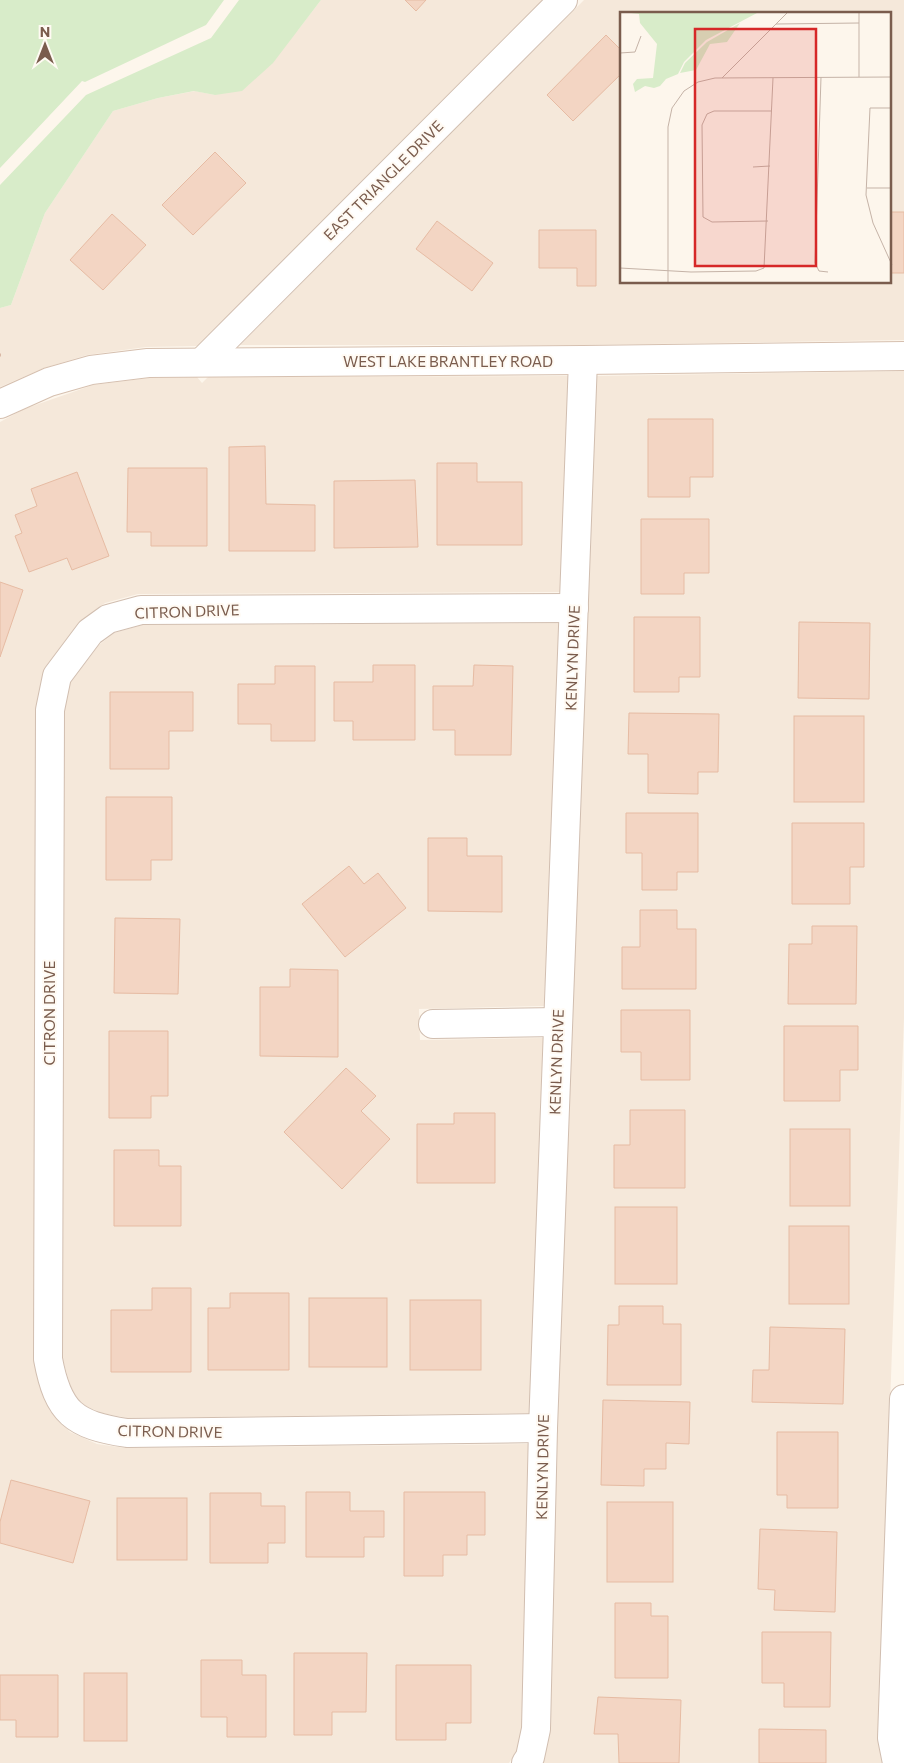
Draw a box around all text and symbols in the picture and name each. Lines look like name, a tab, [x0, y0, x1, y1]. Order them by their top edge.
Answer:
inset map	[620, 12, 892, 284]
north arrow	[20, 20, 70, 70]
text: N	[40, 23, 50, 40]
street label: EAST TRIANGLE DRIVE	[319, 116, 447, 244]
street label: WEST LAKE BRANTLEY ROAD	[343, 352, 553, 370]
street label: CITRON DRIVE	[134, 600, 240, 622]
street label: KENLYN DRIVE	[561, 605, 583, 711]
street label: CITRON DRIVE	[40, 960, 58, 1065]
street label: KENLYN DRIVE	[545, 1009, 567, 1115]
street label: KENLYN DRIVE	[532, 1414, 552, 1520]
street label: CITRON DRIVE	[117, 1421, 223, 1441]

